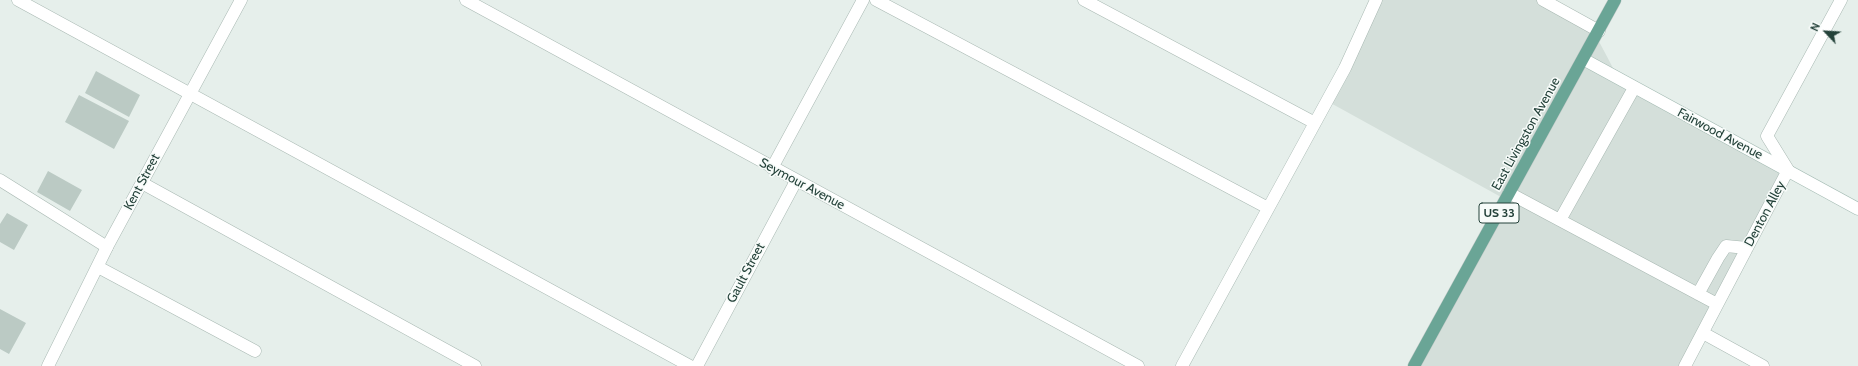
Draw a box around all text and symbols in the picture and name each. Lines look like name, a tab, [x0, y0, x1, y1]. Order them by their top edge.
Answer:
north arrow	[1806, 12, 1846, 52]
text: N	[1807, 20, 1823, 33]
street label: East Livingston Avenue	[1488, 75, 1564, 193]
street label: Fairwood Avenue	[1675, 105, 1765, 163]
street label: Kent Street	[121, 151, 163, 213]
street label: Seymour Avenue	[757, 155, 847, 213]
street label: Denton Alley	[1741, 179, 1789, 249]
road number: US 33	[1479, 203, 1519, 223]
street label: Gault Street	[724, 240, 768, 306]

